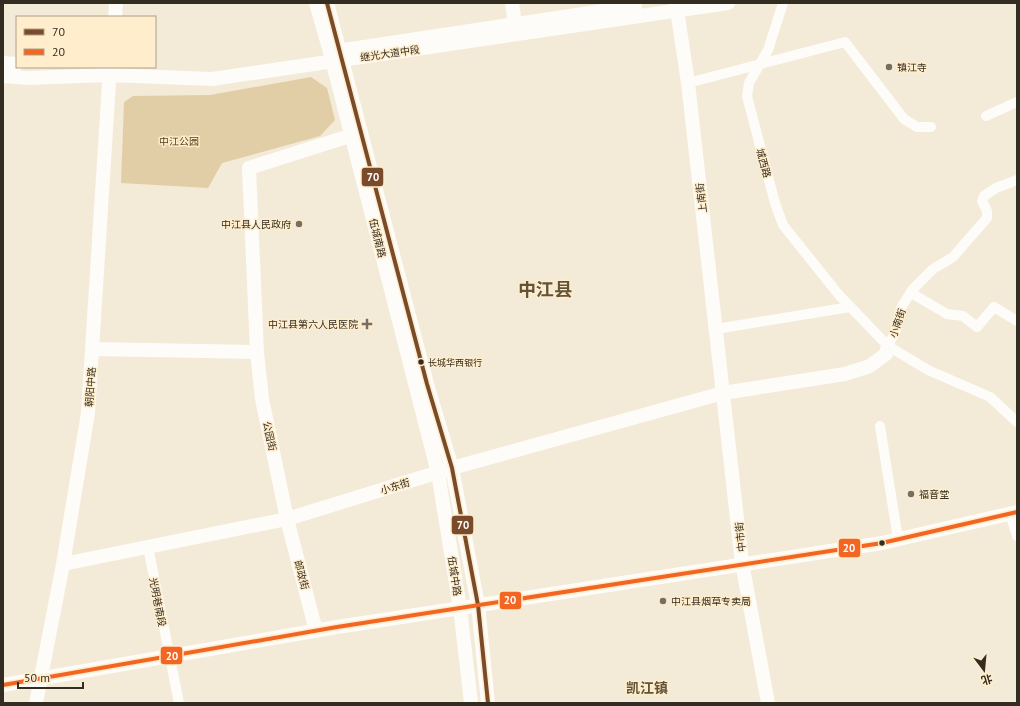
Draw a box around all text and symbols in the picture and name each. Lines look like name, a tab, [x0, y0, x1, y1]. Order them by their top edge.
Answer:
legend	[16, 16, 156, 68]
text: 70	[52, 24, 66, 39]
street label: 继光大道中段	[359, 43, 421, 64]
text: 20	[52, 44, 66, 59]
place label: 镇江寺	[897, 61, 927, 74]
marker: 镇江寺	[884, 62, 894, 72]
park label: 中江公园	[159, 135, 199, 148]
street label: 城西路	[753, 147, 774, 179]
line badge: 70	[361, 167, 384, 187]
text: 70	[367, 170, 379, 184]
street label: 上南街	[693, 182, 710, 214]
street label: 伍城南路	[366, 217, 389, 259]
place label: 中江县人民政府	[221, 218, 291, 231]
marker: 中江县人民政府	[294, 219, 304, 229]
district label: 中江县	[518, 278, 572, 301]
street label: 小南街	[886, 307, 909, 339]
place label: 中江县第六人民医院	[268, 318, 358, 331]
marker: 中江县第六人民医院	[361, 318, 373, 330]
marker: 长城华西银行	[416, 357, 426, 367]
place label: 长城华西银行	[428, 357, 482, 368]
street label: 朝阳中路	[83, 367, 98, 407]
street label: 公园街	[260, 420, 279, 452]
street label: 小东街	[379, 476, 411, 497]
place label: 福音堂	[919, 488, 949, 501]
marker: 福音堂	[906, 489, 916, 499]
line badge: 70	[451, 515, 474, 535]
text: 70	[457, 518, 469, 532]
street label: 中市街	[732, 521, 749, 553]
line badge: 20	[838, 538, 861, 558]
unlabelled marker	[877, 538, 887, 548]
text: 20	[843, 541, 855, 555]
street label: 伍城中路	[445, 555, 464, 597]
street label: 邮政街	[291, 559, 312, 591]
street label: 光明巷南段	[146, 576, 169, 628]
line badge: 20	[499, 591, 522, 610]
text: 20	[504, 593, 516, 607]
place label: 中江县烟草专卖局	[671, 595, 751, 608]
marker: 中江县烟草专卖局	[658, 596, 668, 606]
line badge: 20	[160, 646, 183, 665]
text: 20	[166, 649, 178, 663]
north arrow	[964, 650, 1004, 690]
scale bar	[18, 664, 83, 690]
text: 50 m	[24, 670, 50, 685]
text: 北	[980, 671, 994, 688]
district label: 凯江镇	[626, 679, 668, 697]

